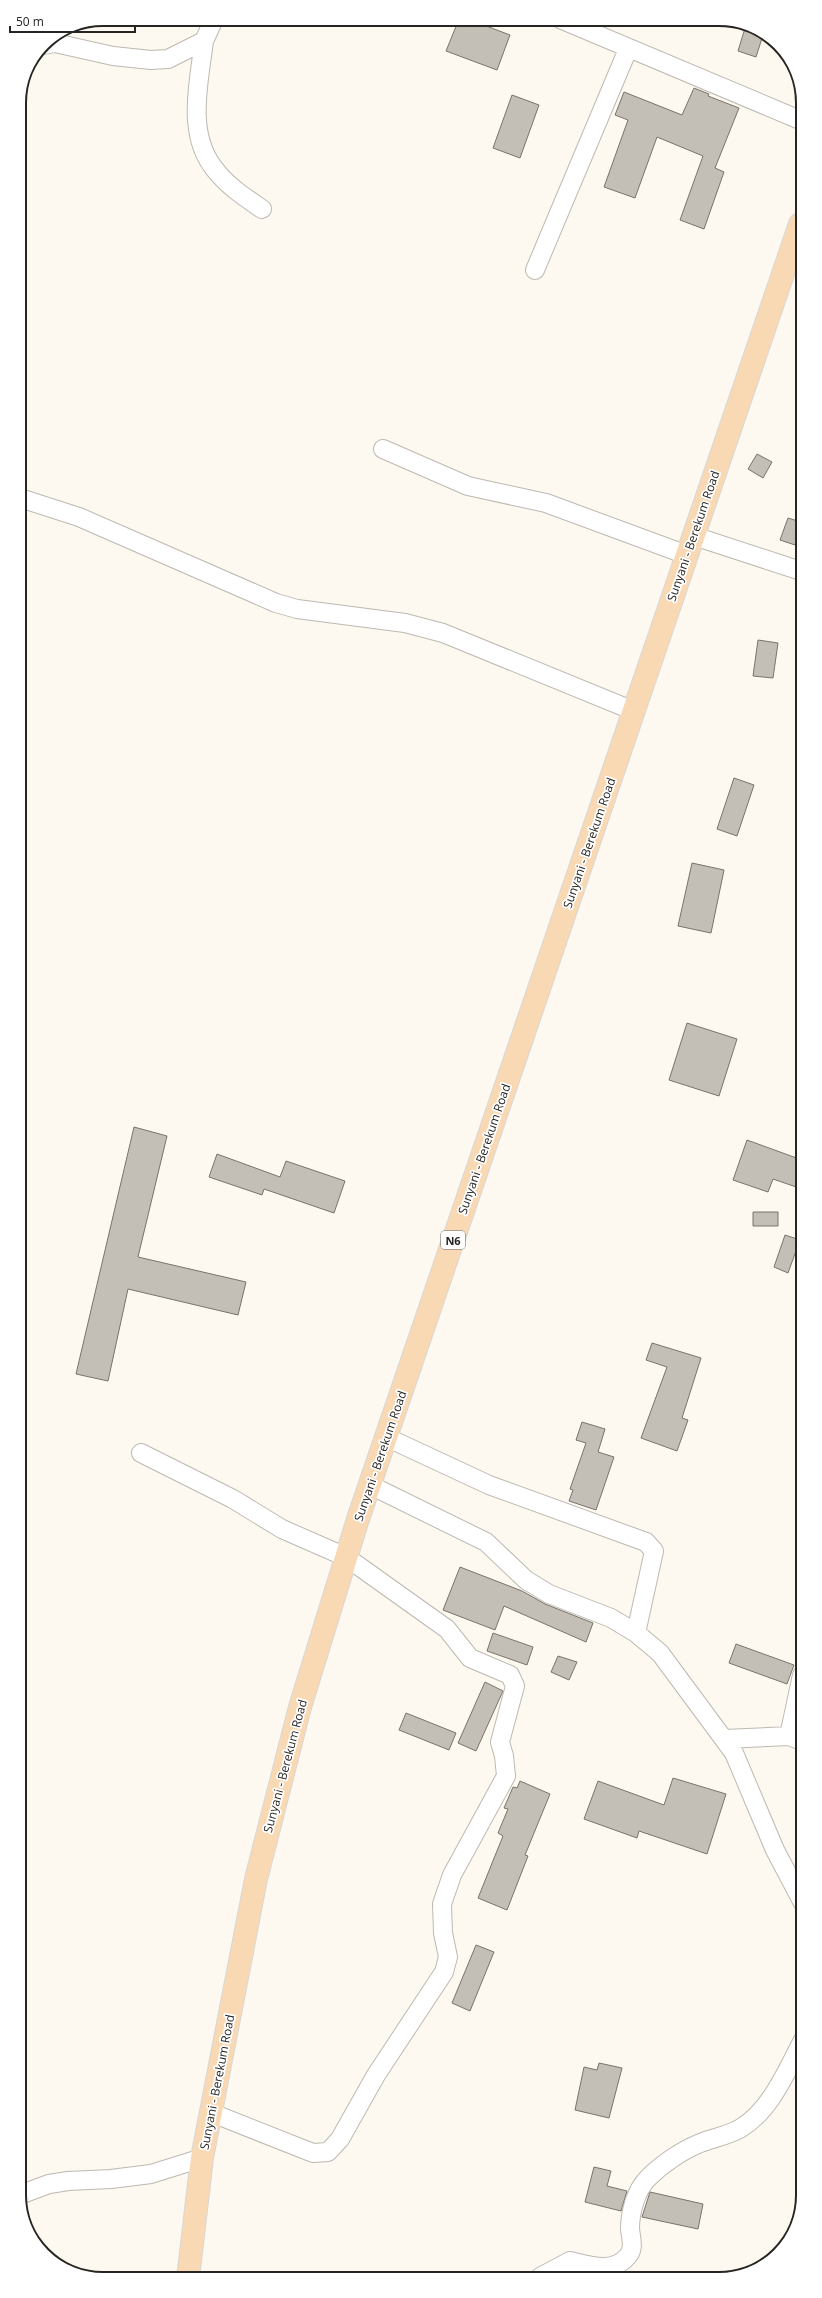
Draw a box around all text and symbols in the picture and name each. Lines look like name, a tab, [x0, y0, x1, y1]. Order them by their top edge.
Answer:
scale bar	[10, 8, 135, 34]
text: 50 m	[16, 13, 44, 30]
street label: Sunyani - Berekum Road	[663, 468, 723, 604]
street label: Sunyani - Berekum Road	[559, 775, 619, 911]
street label: Sunyani - Berekum Road	[454, 1081, 514, 1217]
road number: N6	[441, 1231, 465, 1249]
street label: Sunyani - Berekum Road	[350, 1388, 410, 1524]
street label: Sunyani - Berekum Road	[259, 1698, 311, 1834]
street label: Sunyani - Berekum Road	[196, 2013, 238, 2151]

